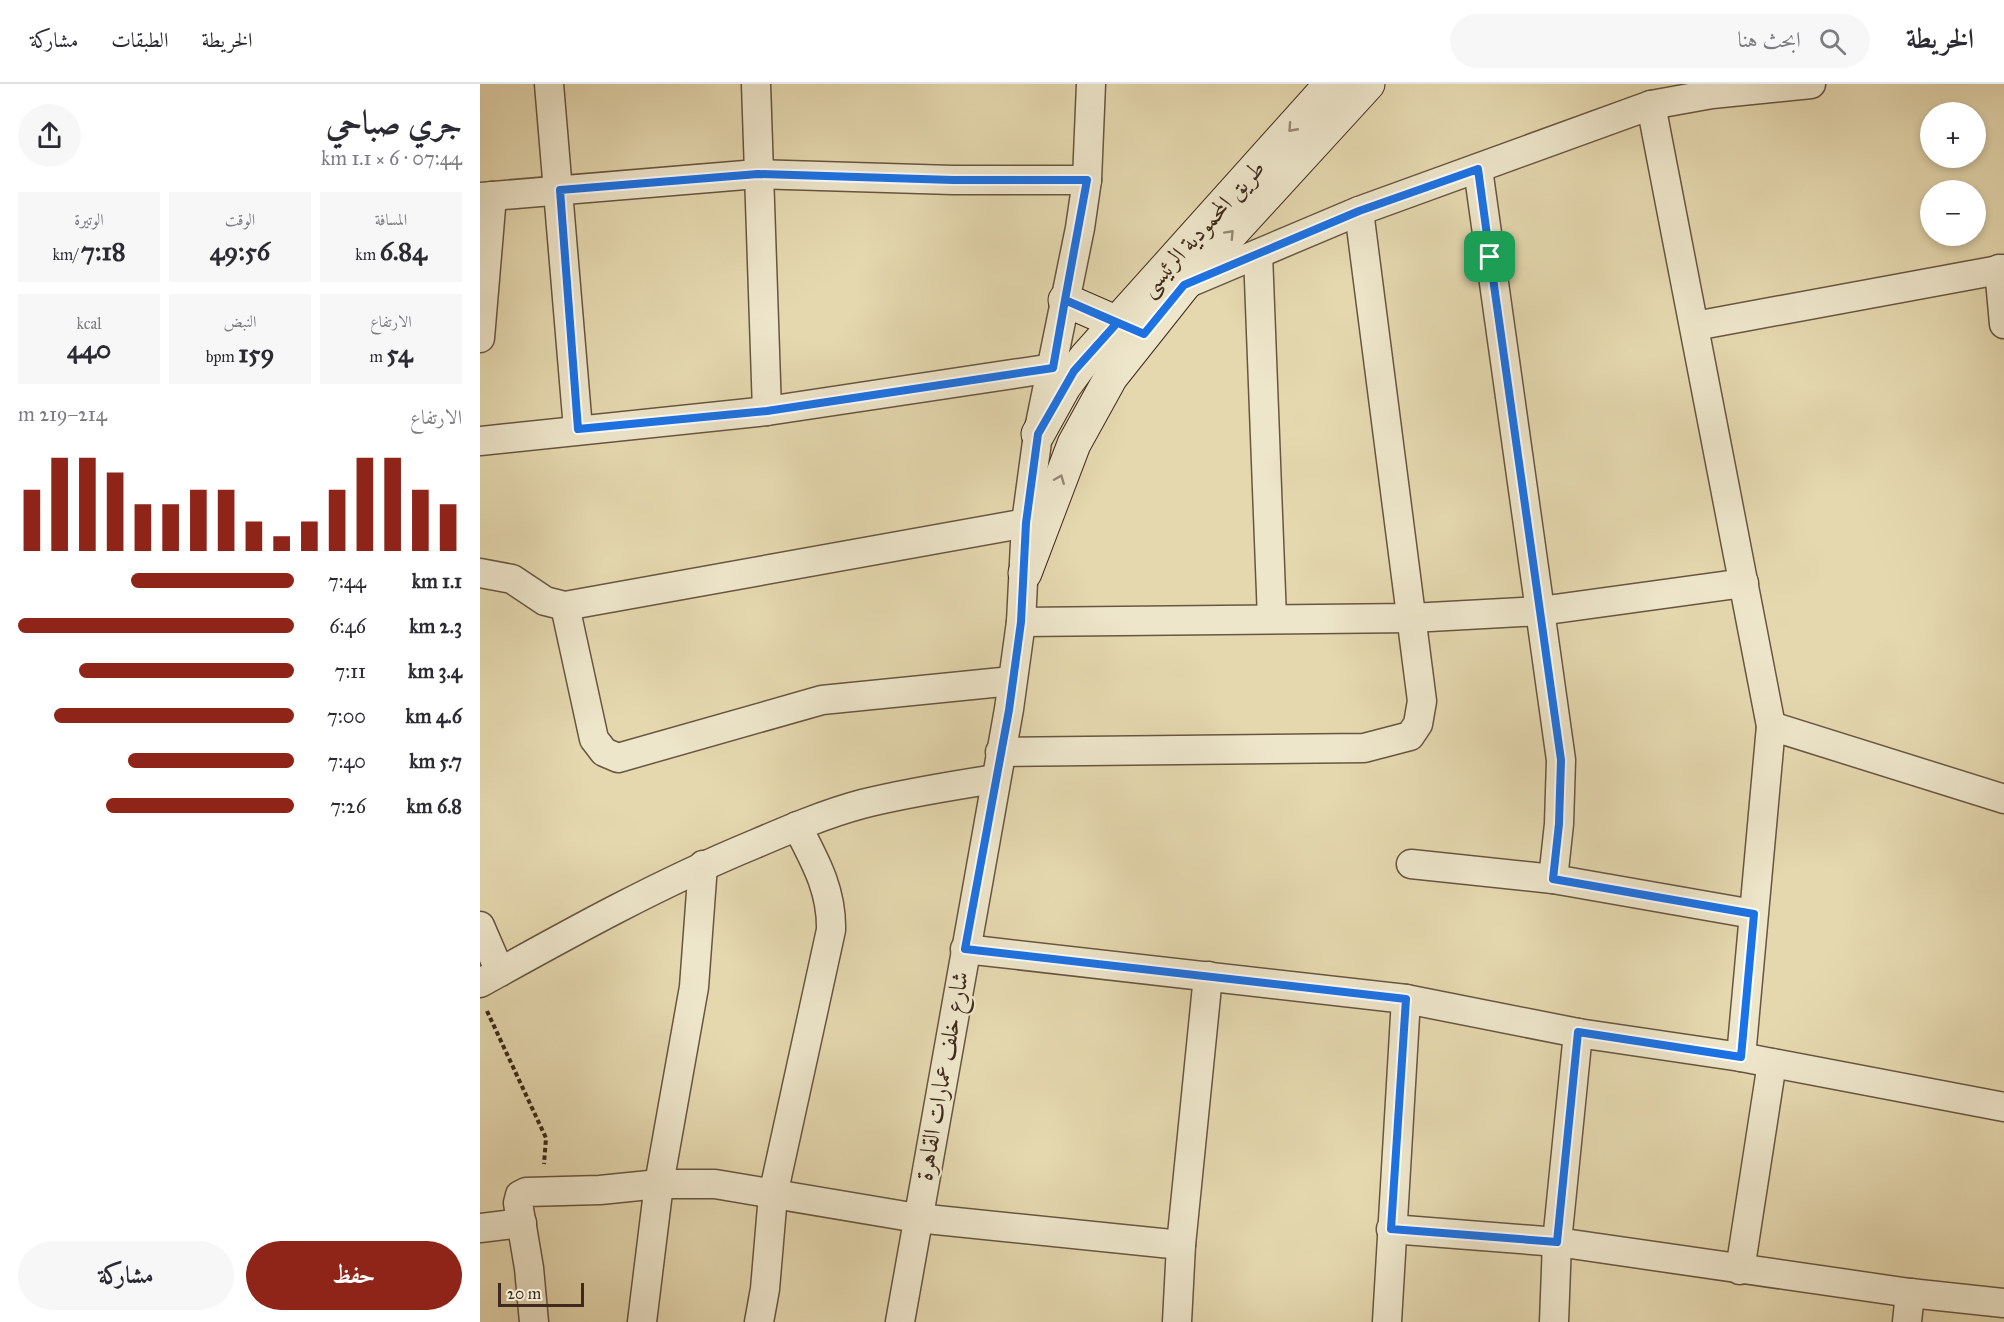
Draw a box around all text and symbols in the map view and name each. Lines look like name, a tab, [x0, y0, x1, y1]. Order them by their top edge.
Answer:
search box	[1450, 14, 1870, 68]
text: الخريطة	[1906, 21, 1974, 56]
icon: search	[1816, 25, 1849, 58]
text: ابحث هنا	[1737, 26, 1801, 53]
text: مشاركة	[30, 27, 78, 53]
text: الطبقات	[111, 27, 168, 53]
text: الخريطة	[201, 27, 253, 53]
map controls	[1920, 102, 1986, 246]
button: +	[1920, 102, 1986, 168]
text: جري صباحي	[326, 103, 462, 143]
button: share	[18, 104, 81, 167]
one-way arrow	[1288, 121, 1299, 131]
text: 07:44 · 6 × 1.1 km	[321, 146, 462, 170]
street label: طريق المحمودية الرئيسى	[1133, 153, 1273, 304]
button: −	[1920, 180, 1986, 246]
text: الوتيرة	[74, 210, 104, 229]
text: الوقت	[225, 210, 255, 229]
text: المسافة	[375, 210, 407, 229]
one-way arrow	[1223, 231, 1234, 242]
pin	[1464, 231, 1515, 282]
text: 7:18	[81, 235, 126, 267]
text: 49:56	[210, 235, 270, 267]
text: 6.84	[380, 235, 427, 267]
icon: arrive	[1473, 240, 1506, 273]
text: /km	[52, 245, 81, 264]
text: km	[355, 245, 380, 264]
text: النبض	[224, 312, 256, 331]
text: الارتفاع	[370, 312, 412, 331]
text: kcal	[76, 314, 102, 333]
text: 440	[67, 333, 111, 365]
text: 159	[238, 337, 274, 369]
text: 54	[387, 337, 412, 369]
text: bpm	[206, 347, 238, 366]
text: m	[370, 347, 387, 366]
text: 214–219 m	[18, 402, 107, 426]
text: الارتفاع	[410, 405, 462, 429]
one-way arrow	[1053, 474, 1065, 485]
text: 7:44	[328, 569, 366, 593]
text: 1.1 km	[412, 569, 462, 593]
text: 6:46	[329, 614, 366, 638]
text: 2.3 km	[409, 614, 462, 638]
text: 7:11	[334, 659, 366, 683]
text: 3.4 km	[408, 659, 462, 683]
text: 7:00	[327, 704, 366, 728]
text: 4.6 km	[406, 704, 462, 728]
text: 7:40	[328, 749, 366, 773]
text: 5.7 km	[409, 749, 462, 773]
text: 7:26	[330, 794, 366, 818]
text: 6.8 km	[407, 794, 462, 818]
street label: شارع خلف عمارات القاهرة	[909, 969, 980, 1184]
button: مشاركة	[18, 1241, 234, 1310]
button: حفظ	[246, 1241, 462, 1310]
scale bar	[498, 1280, 584, 1308]
text: 20 m	[507, 1284, 541, 1303]

